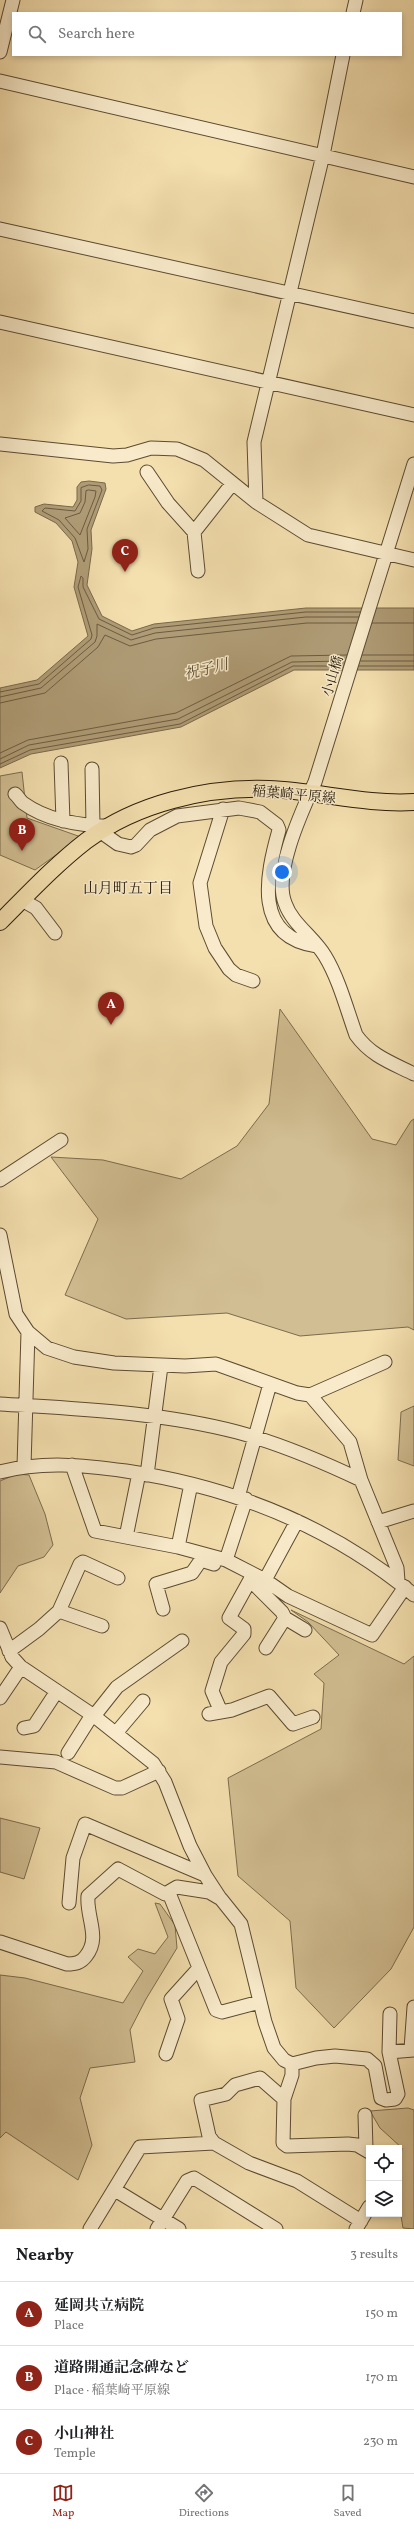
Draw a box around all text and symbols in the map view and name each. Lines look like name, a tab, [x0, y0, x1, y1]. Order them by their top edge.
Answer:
search box	[12, 12, 402, 56]
icon: search	[26, 23, 48, 45]
text: Search here	[58, 24, 135, 45]
pin: C	[112, 539, 138, 572]
water label: 祝子川	[182, 654, 233, 686]
street label: 小山橋	[318, 654, 349, 699]
street label: 稲葉崎平原線	[251, 782, 337, 809]
pin: B	[9, 818, 35, 851]
your location	[272, 862, 292, 882]
district label: 山月町五丁目	[83, 879, 173, 900]
pin: A	[98, 992, 124, 1025]
map controls	[366, 2145, 402, 2217]
button: locate	[366, 2145, 402, 2181]
button: layers	[366, 2181, 402, 2217]
text: Nearby	[16, 2244, 74, 2267]
text: 3 results	[350, 2246, 398, 2264]
text: 延岡共立病院	[54, 2296, 144, 2317]
text: A	[24, 2305, 34, 2323]
text: 150 m	[365, 2305, 398, 2323]
text: Place	[54, 2317, 84, 2335]
text: 道路開通記念碑など	[54, 2358, 189, 2379]
text: B	[25, 2369, 33, 2387]
text: 170 m	[365, 2369, 398, 2387]
text: Place · 稲葉崎平原線	[54, 2382, 170, 2400]
text: 小山神社	[54, 2424, 114, 2445]
text: C	[25, 2433, 33, 2451]
text: 230 m	[363, 2433, 398, 2451]
text: Temple	[54, 2445, 96, 2463]
tab: Map	[52, 2482, 74, 2521]
tab: Directions	[179, 2482, 229, 2521]
tab: Saved	[333, 2482, 362, 2521]

